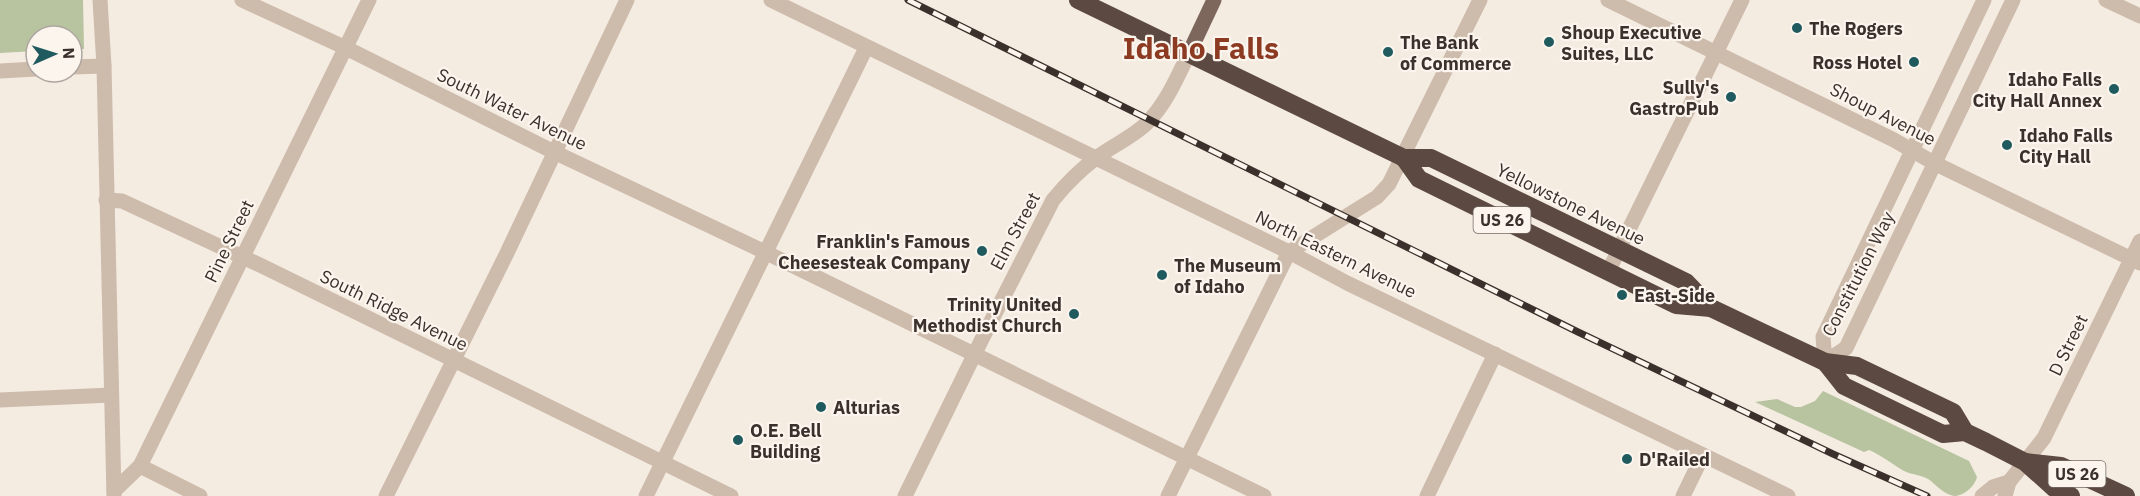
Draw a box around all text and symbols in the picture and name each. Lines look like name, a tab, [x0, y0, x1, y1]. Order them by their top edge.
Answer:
place label: The Rogers	[1809, 17, 1903, 40]
place label: Shoup Executive Suites, LLC	[1561, 21, 1702, 65]
marker: The Rogers	[1790, 21, 1804, 35]
north arrow	[24, 24, 84, 84]
district label: Idaho Falls	[1123, 28, 1279, 67]
place label: The Bank of Commerce	[1400, 31, 1511, 75]
marker: Shoup Executive Suites, LLC	[1542, 35, 1556, 49]
marker: The Bank of Commerce	[1381, 45, 1395, 59]
text: N	[59, 47, 79, 60]
place label: Ross Hotel	[1812, 51, 1903, 74]
marker: Ross Hotel	[1907, 55, 1921, 69]
street label: South Water Avenue	[433, 63, 591, 155]
place label: Idaho Falls City Hall Annex	[1972, 68, 2102, 112]
place label: Sully's GastroPub	[1629, 76, 1719, 120]
street label: Shoup Avenue	[1826, 77, 1940, 151]
marker: Idaho Falls City Hall Annex	[2107, 82, 2121, 96]
marker: Sully's GastroPub	[1724, 90, 1738, 104]
place label: Idaho Falls City Hall	[2019, 124, 2113, 168]
marker: Idaho Falls City Hall	[2000, 138, 2014, 152]
street label: Yellowstone Avenue	[1493, 158, 1649, 250]
street label: Elm Street	[985, 188, 1045, 274]
street label: Pine Street	[199, 196, 259, 286]
street label: North Eastern Avenue	[1252, 205, 1420, 303]
road number: US 26	[1474, 207, 1530, 233]
street label: Constitution Way	[1817, 208, 1899, 340]
place label: Franklin's Famous Cheesesteak Company	[778, 230, 970, 274]
marker: Franklin's Famous Cheesesteak Company	[975, 244, 989, 258]
place label: The Museum of Idaho	[1174, 254, 1281, 298]
street label: South Ridge Avenue	[316, 264, 472, 356]
marker: The Museum of Idaho	[1155, 268, 1169, 282]
place label: East-Side	[1634, 284, 1715, 307]
marker: East-Side	[1615, 288, 1629, 302]
place label: Trinity United Methodist Church	[913, 293, 1062, 337]
marker: Trinity United Methodist Church	[1067, 307, 1081, 321]
street label: D Street	[2043, 310, 2093, 380]
place label: Alturias	[833, 396, 900, 419]
marker: Alturias	[814, 400, 828, 414]
place label: O.E. Bell Building	[750, 419, 822, 463]
marker: O.E. Bell Building	[731, 433, 745, 447]
place label: D'Railed	[1639, 448, 1710, 471]
marker: D'Railed	[1620, 452, 1634, 466]
road number: US 26	[2048, 461, 2106, 487]

